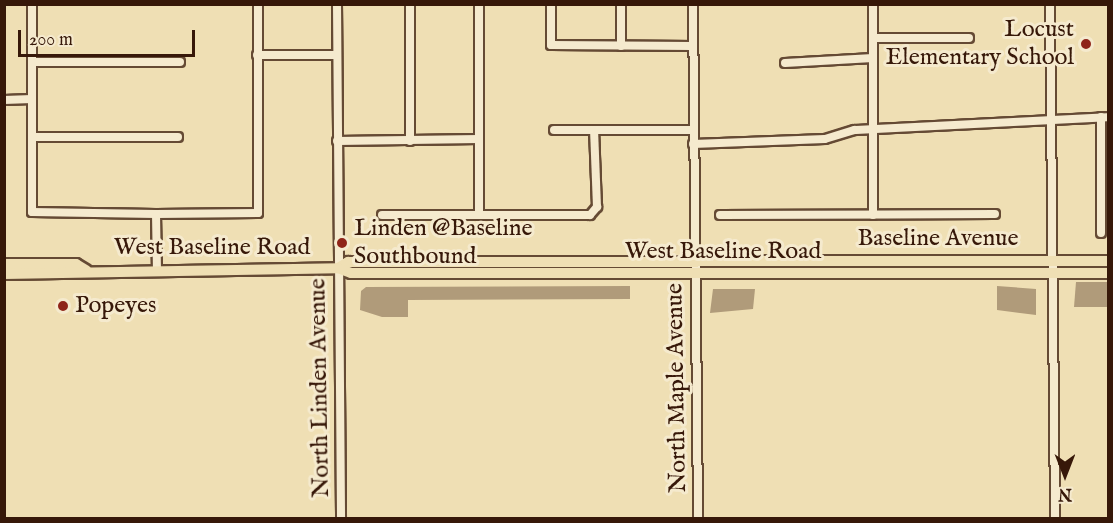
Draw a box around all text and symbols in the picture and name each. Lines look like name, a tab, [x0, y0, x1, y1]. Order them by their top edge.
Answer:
place label: Locust Elementary School	[886, 16, 1074, 72]
scale bar	[21, 18, 198, 56]
text: 200 m	[29, 29, 73, 52]
marker: Locust Elementary School	[1079, 37, 1093, 51]
place label: Linden @Baseline Southbound	[354, 215, 533, 271]
street label: Baseline Avenue	[857, 225, 1019, 253]
street label: West Baseline Road	[114, 234, 310, 262]
marker: Linden @Baseline Southbound	[335, 236, 349, 250]
street label: West Baseline Road	[625, 238, 821, 266]
street label: North Linden Avenue	[304, 278, 336, 498]
street label: North Maple Avenue	[661, 283, 693, 493]
place label: Popeyes	[75, 292, 156, 320]
marker: Popeyes	[56, 299, 70, 313]
north arrow	[1035, 445, 1095, 505]
text: N	[1058, 483, 1072, 503]

